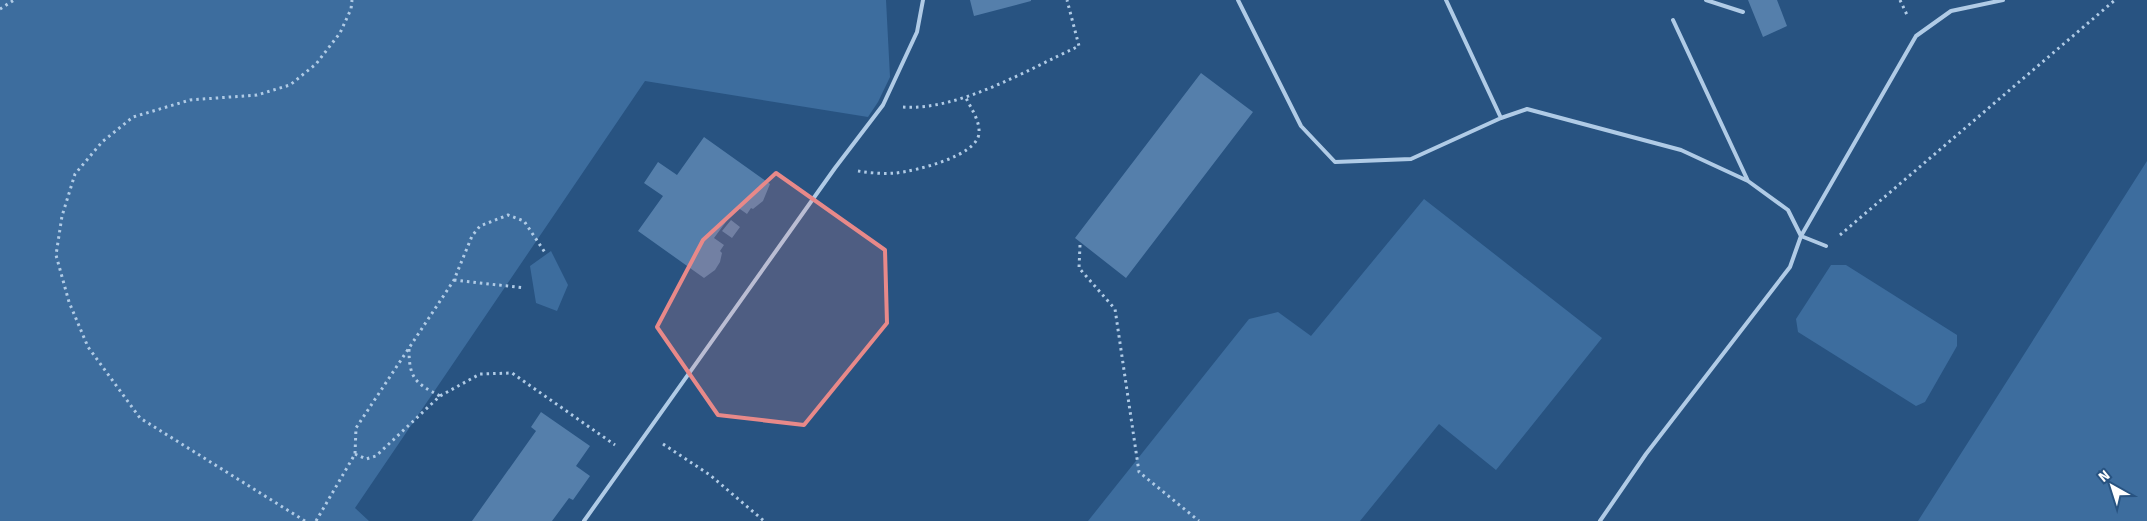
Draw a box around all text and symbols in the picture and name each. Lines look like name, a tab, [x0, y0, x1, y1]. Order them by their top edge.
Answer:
north arrow	[2087, 461, 2137, 511]
text: N	[2095, 467, 2113, 486]

